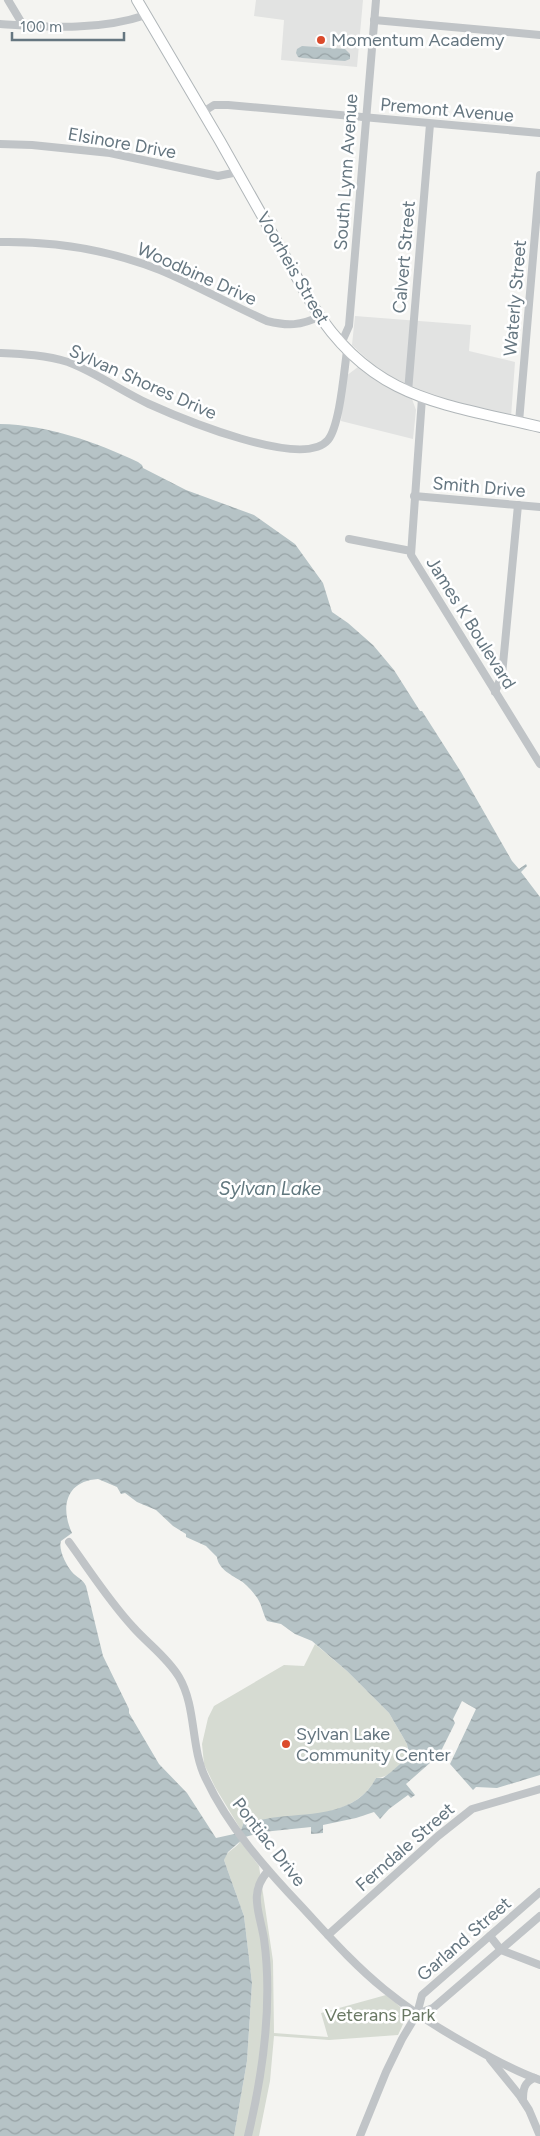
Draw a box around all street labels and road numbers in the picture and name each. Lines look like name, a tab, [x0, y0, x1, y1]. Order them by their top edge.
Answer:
street label: South Lynn Avenue	[330, 93, 362, 251]
street label: Premont Avenue	[379, 93, 515, 127]
street label: Elsinore Drive	[66, 123, 178, 163]
street label: Calvert Street	[388, 200, 420, 314]
street label: Voorheis Street	[252, 208, 334, 328]
street label: Woodbine Drive	[134, 238, 260, 310]
street label: Waterly Street	[499, 239, 531, 357]
street label: Sylvan Shores Drive	[66, 340, 220, 424]
street label: Smith Drive	[431, 472, 527, 502]
street label: James K Boulevard	[421, 553, 521, 693]
street label: Pontiac Drive	[227, 1793, 311, 1891]
street label: Ferndale Street	[351, 1798, 459, 1896]
street label: Garland Street	[412, 1892, 516, 1986]

